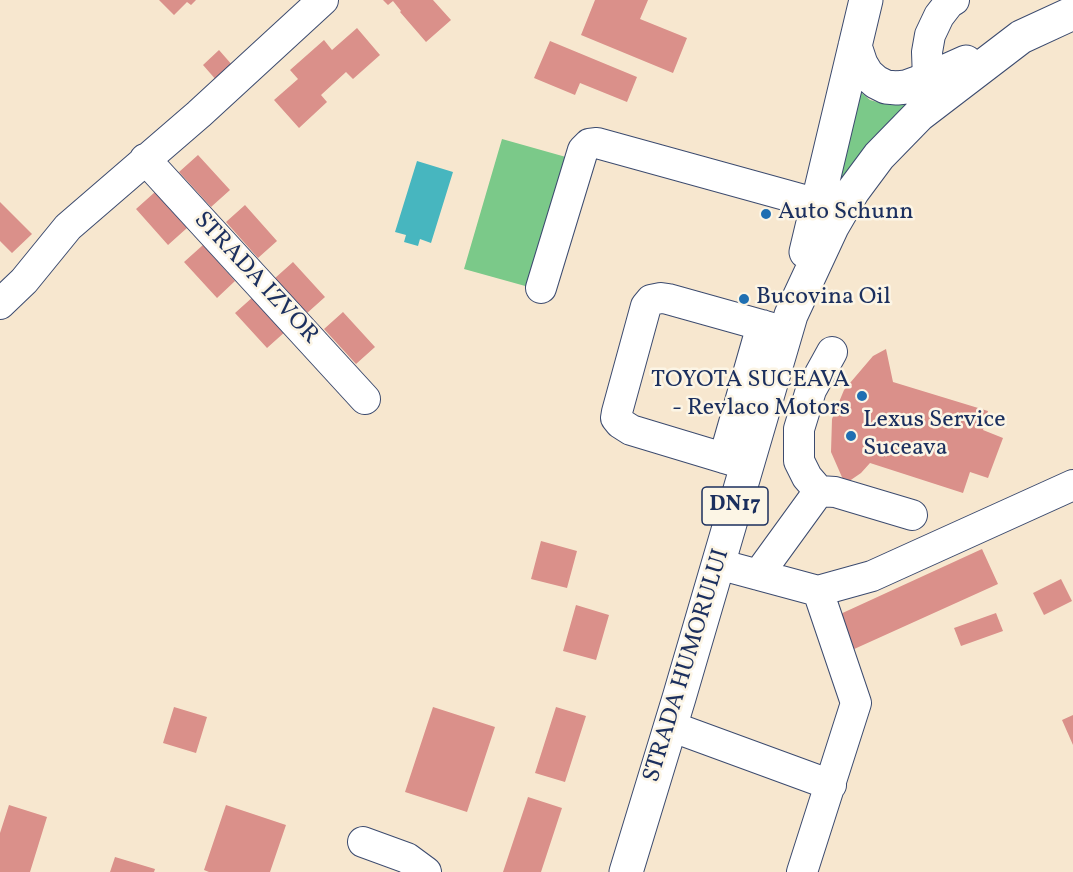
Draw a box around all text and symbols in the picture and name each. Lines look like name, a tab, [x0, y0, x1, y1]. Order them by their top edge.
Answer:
place label: Auto Schunn	[778, 200, 914, 228]
street label: STRADA IZVOR	[186, 207, 324, 351]
marker: Auto Schunn	[759, 207, 773, 221]
place label: Bucovina Oil	[756, 285, 891, 313]
marker: Bucovina Oil	[737, 292, 751, 306]
place label: TOYOTA SUCEAVA - Revlaco Motors	[651, 368, 850, 424]
marker: TOYOTA SUCEAVA - Revlaco Motors	[855, 389, 869, 403]
place label: Lexus Service Suceava	[863, 408, 1006, 464]
marker: Lexus Service Suceava	[844, 429, 858, 443]
road number: DN17	[702, 487, 768, 525]
street label: STRADA HUMORULUI	[639, 546, 737, 786]

